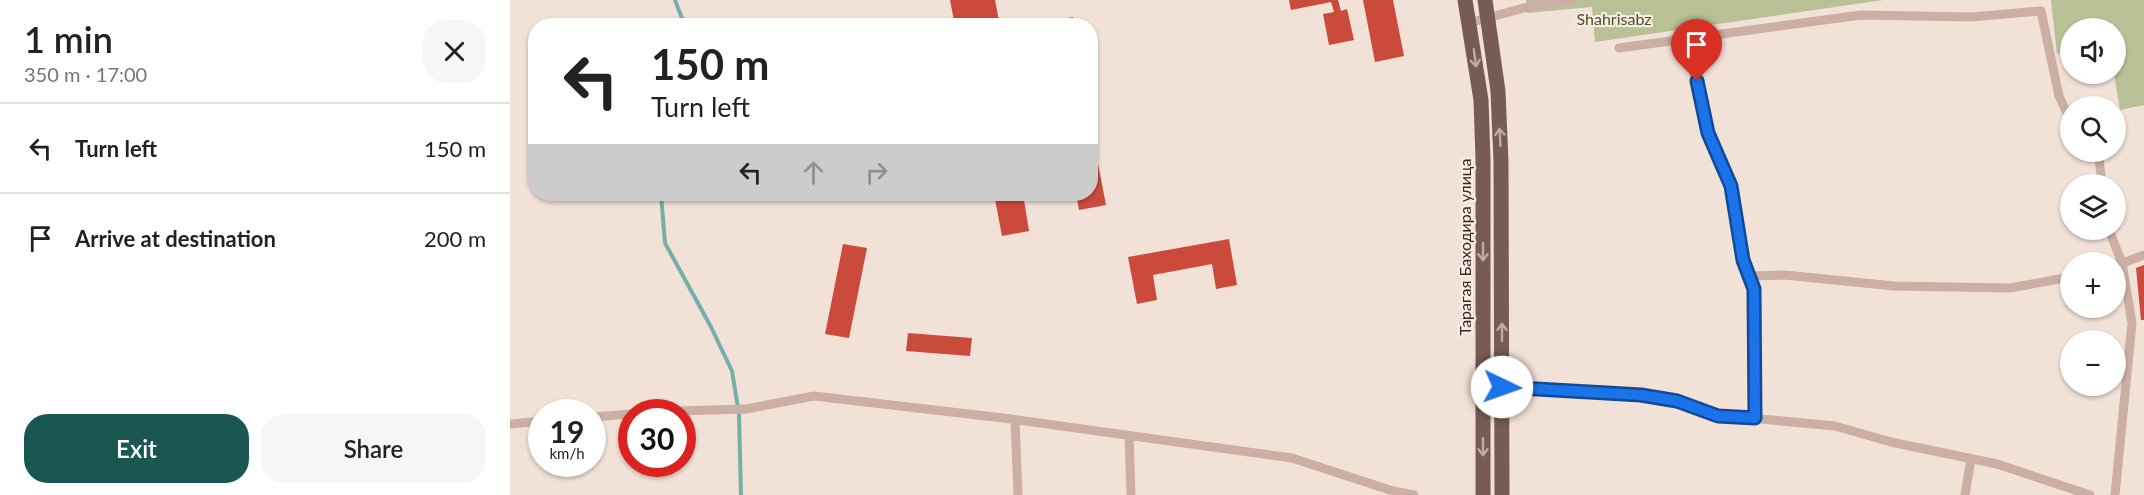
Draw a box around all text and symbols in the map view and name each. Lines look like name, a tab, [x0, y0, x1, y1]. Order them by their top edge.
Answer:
park label: Shahrisabz	[1577, 9, 1651, 28]
text: 1 min	[24, 17, 113, 61]
map controls	[2060, 18, 2126, 396]
button: sound	[2060, 18, 2126, 84]
pin	[1671, 19, 1722, 81]
button: close	[423, 20, 486, 83]
icon: arrive	[1680, 28, 1713, 61]
text: 150 m	[651, 39, 769, 89]
icon: left	[552, 42, 630, 120]
one-way arrow	[1470, 47, 1481, 67]
text: 350 m · 17:00	[24, 62, 147, 86]
text: Turn left	[651, 90, 750, 123]
button: search	[2060, 96, 2126, 162]
one-way arrow	[1494, 127, 1505, 147]
icon: left	[24, 132, 57, 165]
text: Turn left	[75, 135, 157, 162]
text: 150 m	[424, 135, 486, 162]
icon: left	[734, 156, 767, 189]
icon: ahead	[797, 156, 830, 189]
icon: right	[860, 156, 893, 189]
street label: Тарагая Баходира улица	[1455, 159, 1474, 335]
button: layers	[2060, 174, 2126, 240]
icon: arrive	[24, 222, 57, 255]
text: Arrive at destination	[75, 225, 276, 252]
text: 200 m	[424, 225, 486, 252]
one-way arrow	[1477, 242, 1489, 262]
button: +	[2060, 252, 2126, 318]
one-way arrow	[1496, 322, 1508, 342]
button: −	[2060, 330, 2126, 396]
position arrow	[1470, 355, 1534, 419]
speed limit sign: 30	[618, 399, 696, 477]
text: 19	[550, 413, 584, 449]
button: Exit	[24, 414, 249, 483]
button: Share	[261, 414, 486, 483]
one-way arrow	[1477, 437, 1489, 457]
text: km/h	[549, 444, 585, 462]

